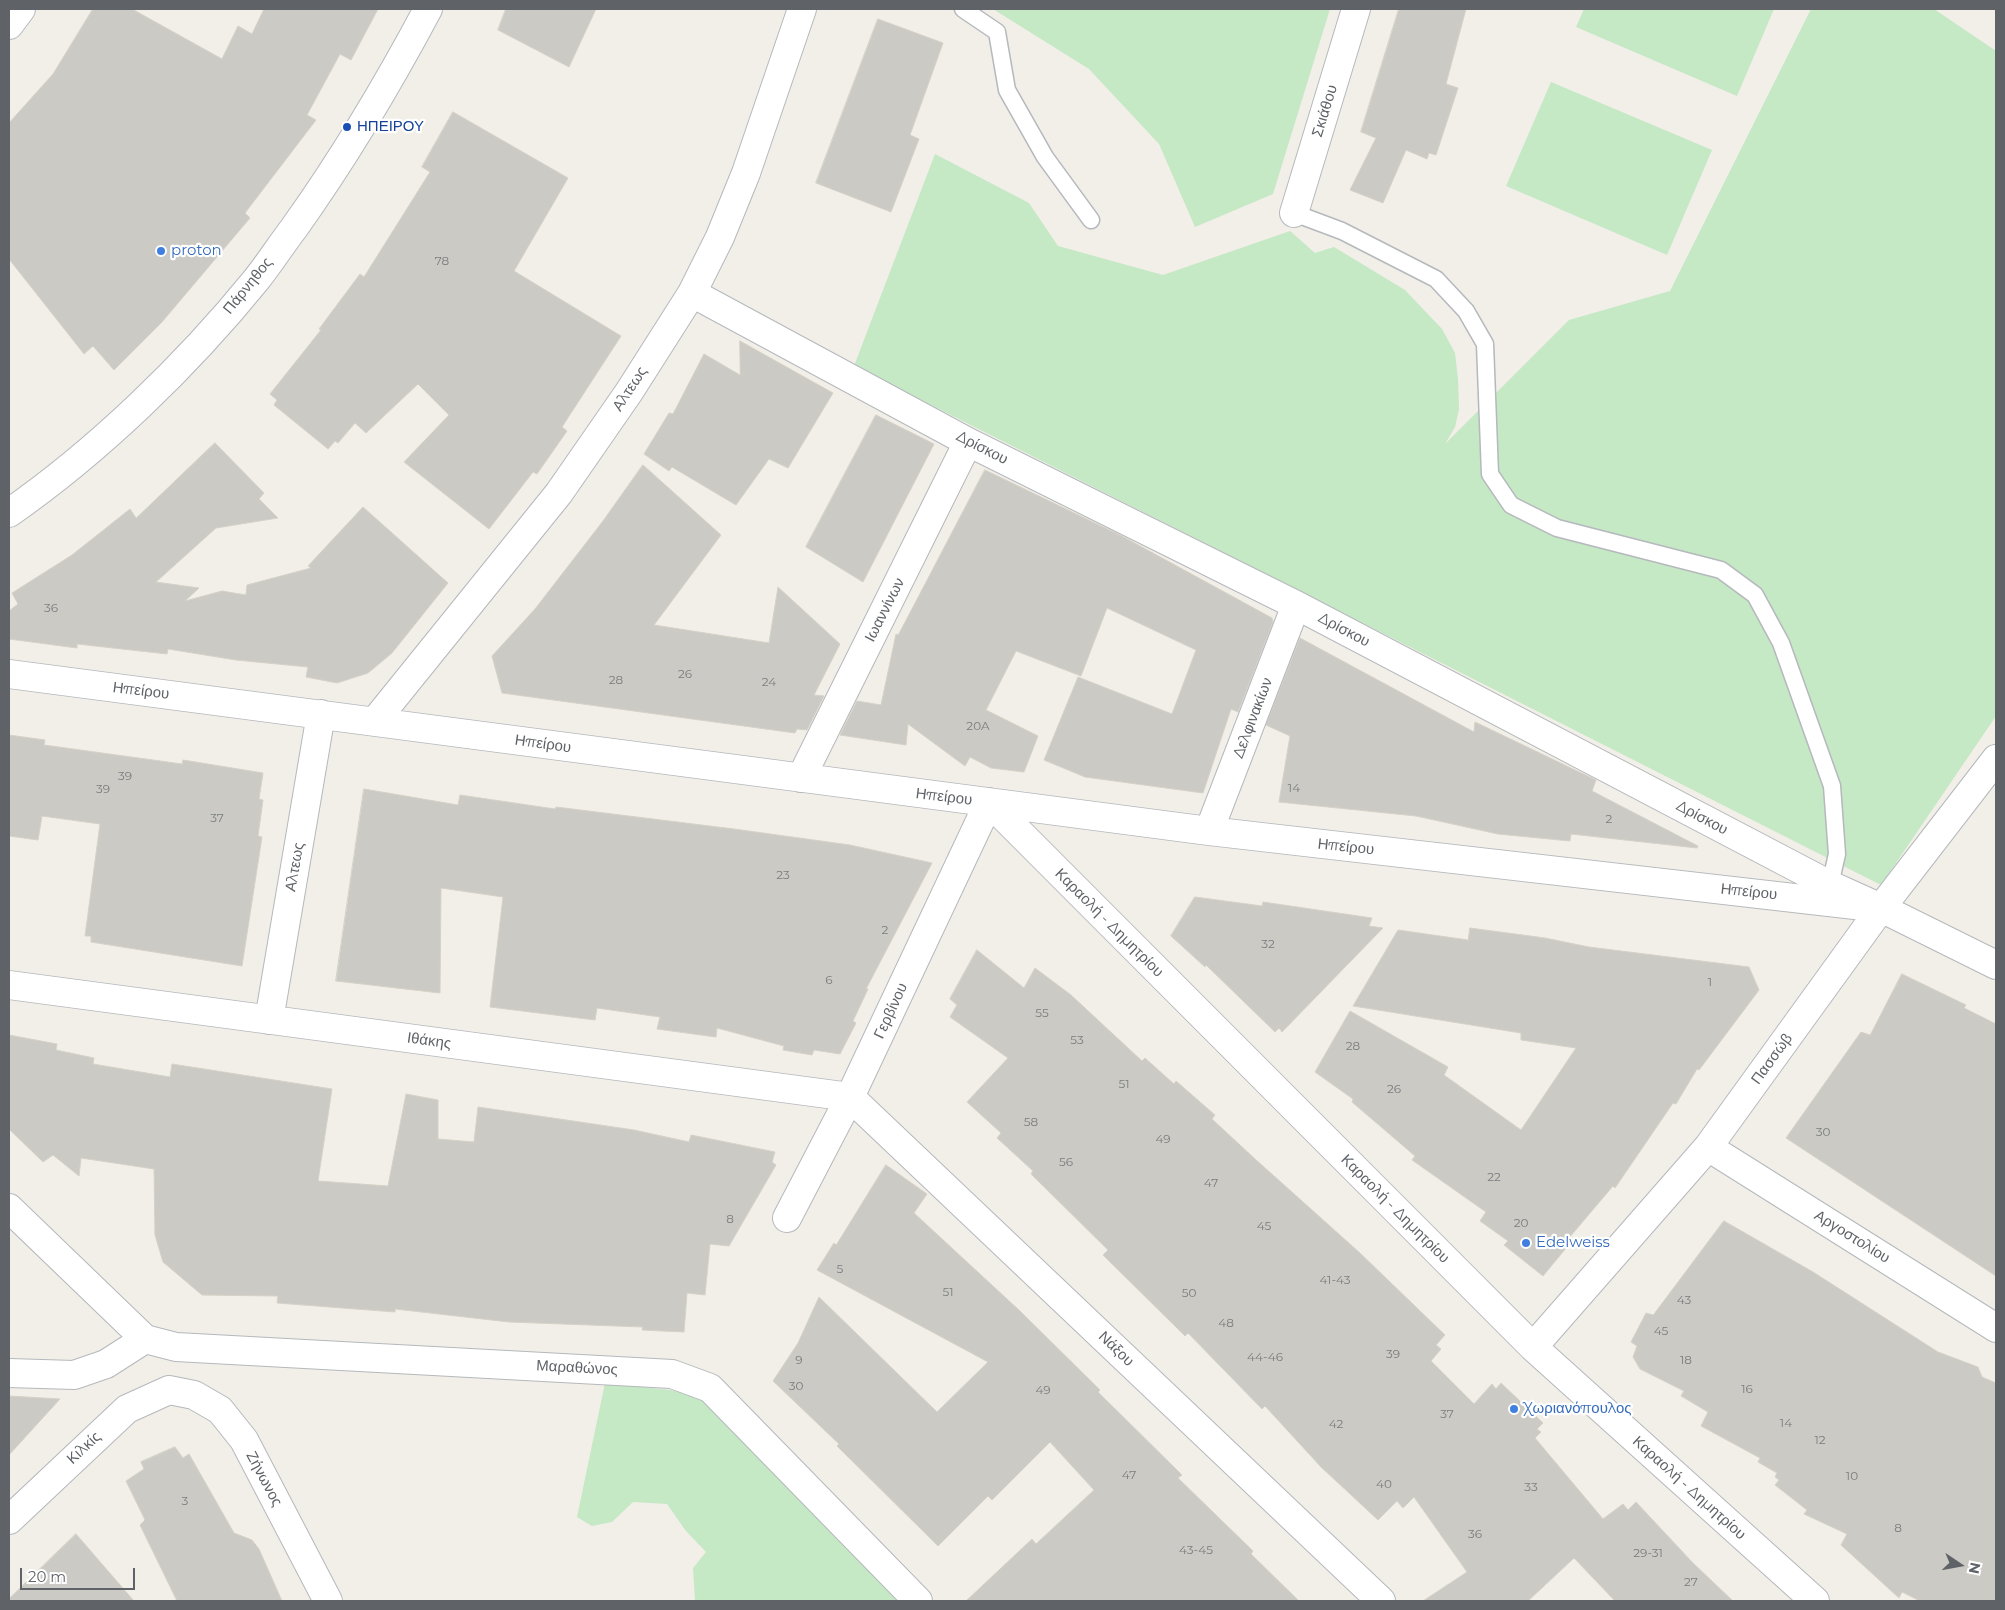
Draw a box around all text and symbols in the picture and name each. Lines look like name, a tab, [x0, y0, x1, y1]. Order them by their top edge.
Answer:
street label: Σκιάθου	[1309, 83, 1341, 139]
place label: ΗΠΕΙΡΟΥ	[357, 118, 424, 136]
marker: ΗΠΕΙΡΟΥ	[341, 121, 353, 133]
place label: proton	[171, 242, 222, 260]
marker: proton	[155, 245, 167, 257]
street label: Πάρνηθος	[220, 254, 276, 318]
house number: 78	[435, 254, 449, 268]
street label: Αλτεως	[609, 363, 651, 415]
street label: Δρίσκου	[953, 427, 1011, 469]
street label: Ιωαννίνων	[861, 575, 909, 645]
house number: 36	[44, 601, 58, 615]
street label: Δρίσκου	[1315, 609, 1373, 651]
house number: 26	[678, 667, 692, 681]
house number: 28	[609, 673, 623, 687]
house number: 24	[762, 675, 776, 689]
street label: Δελφινακίων	[1229, 675, 1277, 761]
street label: Ηπείρου	[112, 679, 170, 703]
house number: 20A	[966, 719, 990, 733]
street label: Ηπείρου	[514, 731, 572, 757]
house number: 39	[118, 769, 132, 783]
house number: 14	[1288, 781, 1300, 795]
house number: 39	[96, 782, 110, 796]
street label: Ηπείρου	[915, 785, 973, 809]
street label: Δρίσκου	[1673, 797, 1731, 839]
house number: 37	[210, 811, 224, 825]
house number: 2	[1606, 812, 1612, 826]
street label: Ηπείρου	[1317, 835, 1375, 859]
street label: Αλτεως	[282, 841, 308, 893]
street label: Καραολή - Δημητρίου	[1051, 865, 1167, 981]
house number: 23	[776, 868, 790, 882]
street label: Ηπείρου	[1720, 880, 1778, 904]
house number: 2	[882, 923, 888, 937]
house number: 32	[1261, 937, 1275, 951]
house number: 6	[825, 973, 833, 987]
house number: 1	[1708, 975, 1712, 989]
street label: Γερβίνου	[870, 980, 912, 1042]
house number: 55	[1035, 1006, 1049, 1020]
street label: Ιθάκης	[406, 1029, 452, 1053]
street label: Πασσώβ	[1748, 1030, 1796, 1088]
house number: 53	[1070, 1033, 1084, 1047]
house number: 28	[1346, 1039, 1360, 1053]
house number: 51	[1118, 1077, 1130, 1091]
house number: 26	[1387, 1082, 1401, 1096]
house number: 58	[1024, 1115, 1038, 1129]
house number: 30	[1816, 1125, 1830, 1139]
house number: 49	[1155, 1132, 1171, 1146]
street label: Καραολή - Δημητρίου	[1337, 1151, 1453, 1267]
house number: 56	[1059, 1155, 1073, 1169]
house number: 22	[1487, 1170, 1501, 1184]
house number: 47	[1204, 1176, 1218, 1190]
street label: Αργοστολίου	[1811, 1207, 1893, 1267]
house number: 8	[726, 1212, 734, 1226]
house number: 20	[1514, 1216, 1528, 1230]
house number: 45	[1257, 1219, 1271, 1233]
place label: Edelweiss	[1536, 1234, 1610, 1252]
marker: Edelweiss	[1520, 1237, 1532, 1249]
house number: 5	[837, 1262, 843, 1276]
house number: 41-43	[1319, 1273, 1351, 1287]
house number: 51	[942, 1285, 954, 1299]
house number: 50	[1182, 1286, 1196, 1300]
house number: 43	[1677, 1293, 1691, 1307]
house number: 48	[1218, 1316, 1234, 1330]
house number: 45	[1654, 1324, 1668, 1338]
street label: Νάξου	[1095, 1328, 1137, 1370]
house number: 39	[1386, 1347, 1400, 1361]
house number: 44-46	[1247, 1350, 1283, 1364]
house number: 9	[795, 1353, 803, 1367]
house number: 18	[1680, 1353, 1692, 1367]
street label: Μαραθώνος	[536, 1357, 618, 1379]
house number: 30	[789, 1379, 803, 1393]
house number: 16	[1741, 1382, 1753, 1396]
house number: 49	[1035, 1383, 1051, 1397]
place label: Χωριανόπουλος	[1524, 1400, 1632, 1418]
marker: Χωριανόπουλος	[1508, 1403, 1520, 1415]
house number: 37	[1440, 1407, 1454, 1421]
house number: 14	[1780, 1416, 1792, 1430]
house number: 42	[1329, 1417, 1343, 1431]
street label: Κιλκίς	[63, 1428, 105, 1468]
street label: Καραολή - Δημητρίου	[1629, 1432, 1749, 1544]
house number: 12	[1814, 1433, 1826, 1447]
street label: Ζήνωνος	[242, 1448, 286, 1510]
house number: 47	[1122, 1468, 1136, 1482]
house number: 10	[1846, 1469, 1858, 1483]
house number: 40	[1376, 1477, 1392, 1491]
house number: 33	[1524, 1480, 1538, 1494]
house number: 3	[182, 1494, 188, 1508]
house number: 8	[1894, 1521, 1902, 1535]
house number: 36	[1468, 1527, 1482, 1541]
north arrow	[1935, 1540, 1985, 1590]
house number: 43-45	[1179, 1543, 1213, 1557]
house number: 29-31	[1633, 1546, 1663, 1560]
scale bar	[22, 1558, 138, 1590]
text: N	[1965, 1561, 1985, 1576]
text: 20 m	[28, 1567, 66, 1586]
house number: 27	[1684, 1575, 1698, 1589]

